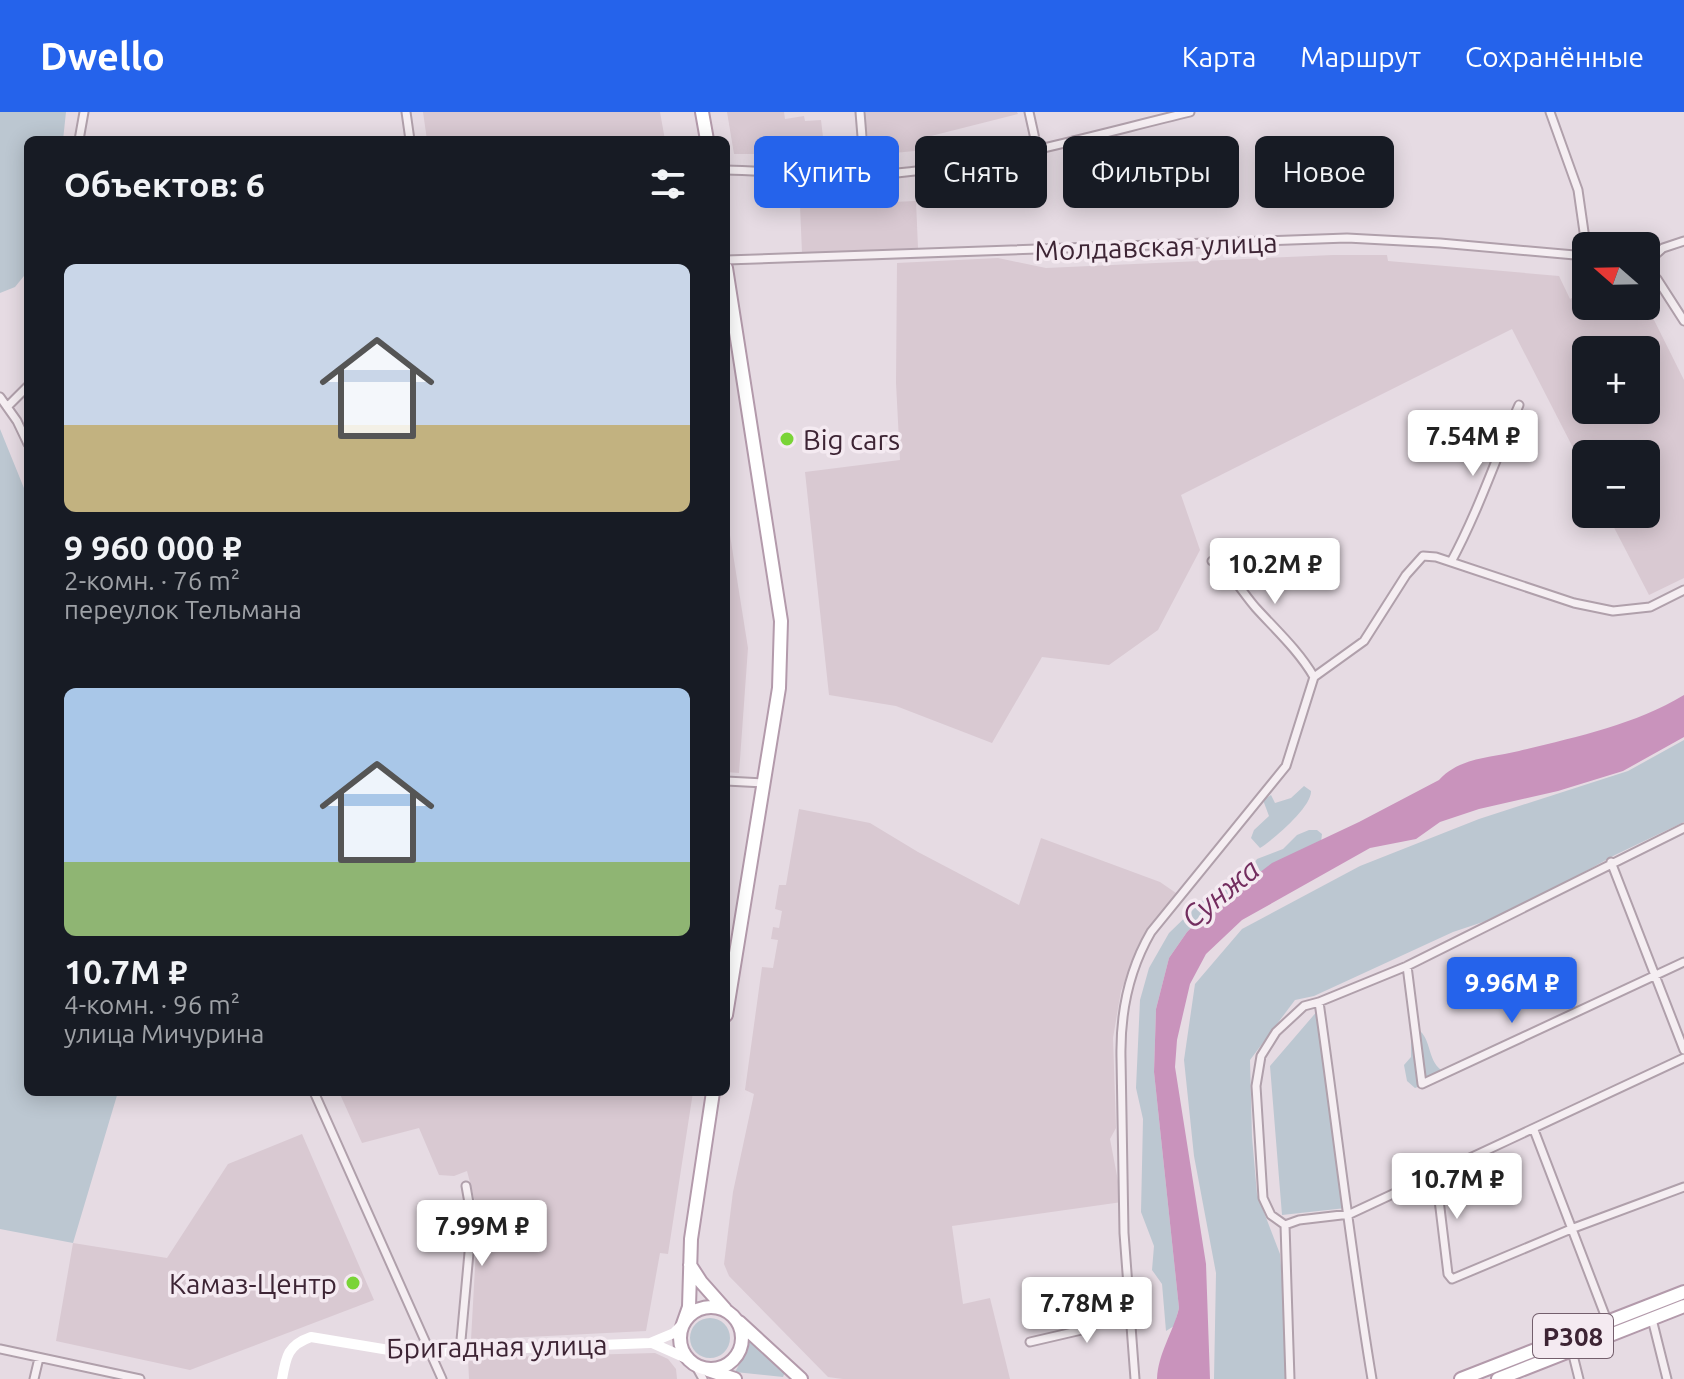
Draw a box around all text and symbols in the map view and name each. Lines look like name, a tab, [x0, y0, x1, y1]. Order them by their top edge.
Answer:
text: Dwello	[40, 35, 165, 77]
text: Карта	[1182, 41, 1256, 72]
text: Маршрут	[1300, 41, 1421, 72]
text: Сохранённые	[1465, 41, 1644, 72]
chip: Купить	[754, 136, 899, 208]
chip: Снять	[915, 136, 1047, 208]
chip: Фильтры	[1063, 136, 1239, 208]
chip: Новое	[1255, 136, 1394, 208]
icon: filters	[646, 162, 690, 206]
text: Объектов: 6	[64, 165, 265, 203]
street label: Молдавская улица	[1034, 226, 1278, 266]
north arrow	[1572, 232, 1660, 320]
map controls	[1572, 232, 1660, 528]
icon: home	[305, 316, 449, 460]
button: +	[1572, 336, 1660, 424]
pin: 7.54M ₽	[1399, 410, 1547, 478]
text: 7.54M ₽	[1426, 421, 1520, 450]
place label: Big cars	[803, 424, 900, 455]
marker: Big cars	[778, 430, 796, 448]
button: −	[1572, 440, 1660, 528]
text: 9 960 000 ₽	[64, 528, 242, 566]
pin: 10.2M ₽	[1201, 538, 1349, 606]
text: 10.2M ₽	[1228, 549, 1322, 578]
text: 2-комн. · 76 m²	[64, 566, 240, 595]
text: переулок Тельмана	[64, 595, 302, 624]
icon: home	[305, 740, 449, 884]
water label: Сунжа	[1174, 851, 1266, 935]
text: 10.7M ₽	[64, 952, 187, 990]
pin: 9.96M ₽	[1438, 957, 1586, 1025]
text: 9.96M ₽	[1465, 968, 1559, 997]
text: 4-комн. · 96 m²	[64, 990, 240, 1019]
text: улица Мичурина	[64, 1019, 264, 1048]
pin: 10.7M ₽	[1383, 1153, 1531, 1221]
text: 10.7M ₽	[1410, 1164, 1504, 1193]
pin: 7.99M ₽	[408, 1200, 556, 1268]
text: 7.99M ₽	[435, 1211, 529, 1240]
place label: Камаз-Центр	[169, 1268, 337, 1299]
marker: Камаз-Центр	[344, 1274, 362, 1292]
pin: 7.78M ₽	[1013, 1277, 1161, 1345]
text: 7.78M ₽	[1040, 1288, 1134, 1317]
road number: P308	[1533, 1314, 1613, 1358]
street label: Бригадная улица	[386, 1329, 608, 1363]

